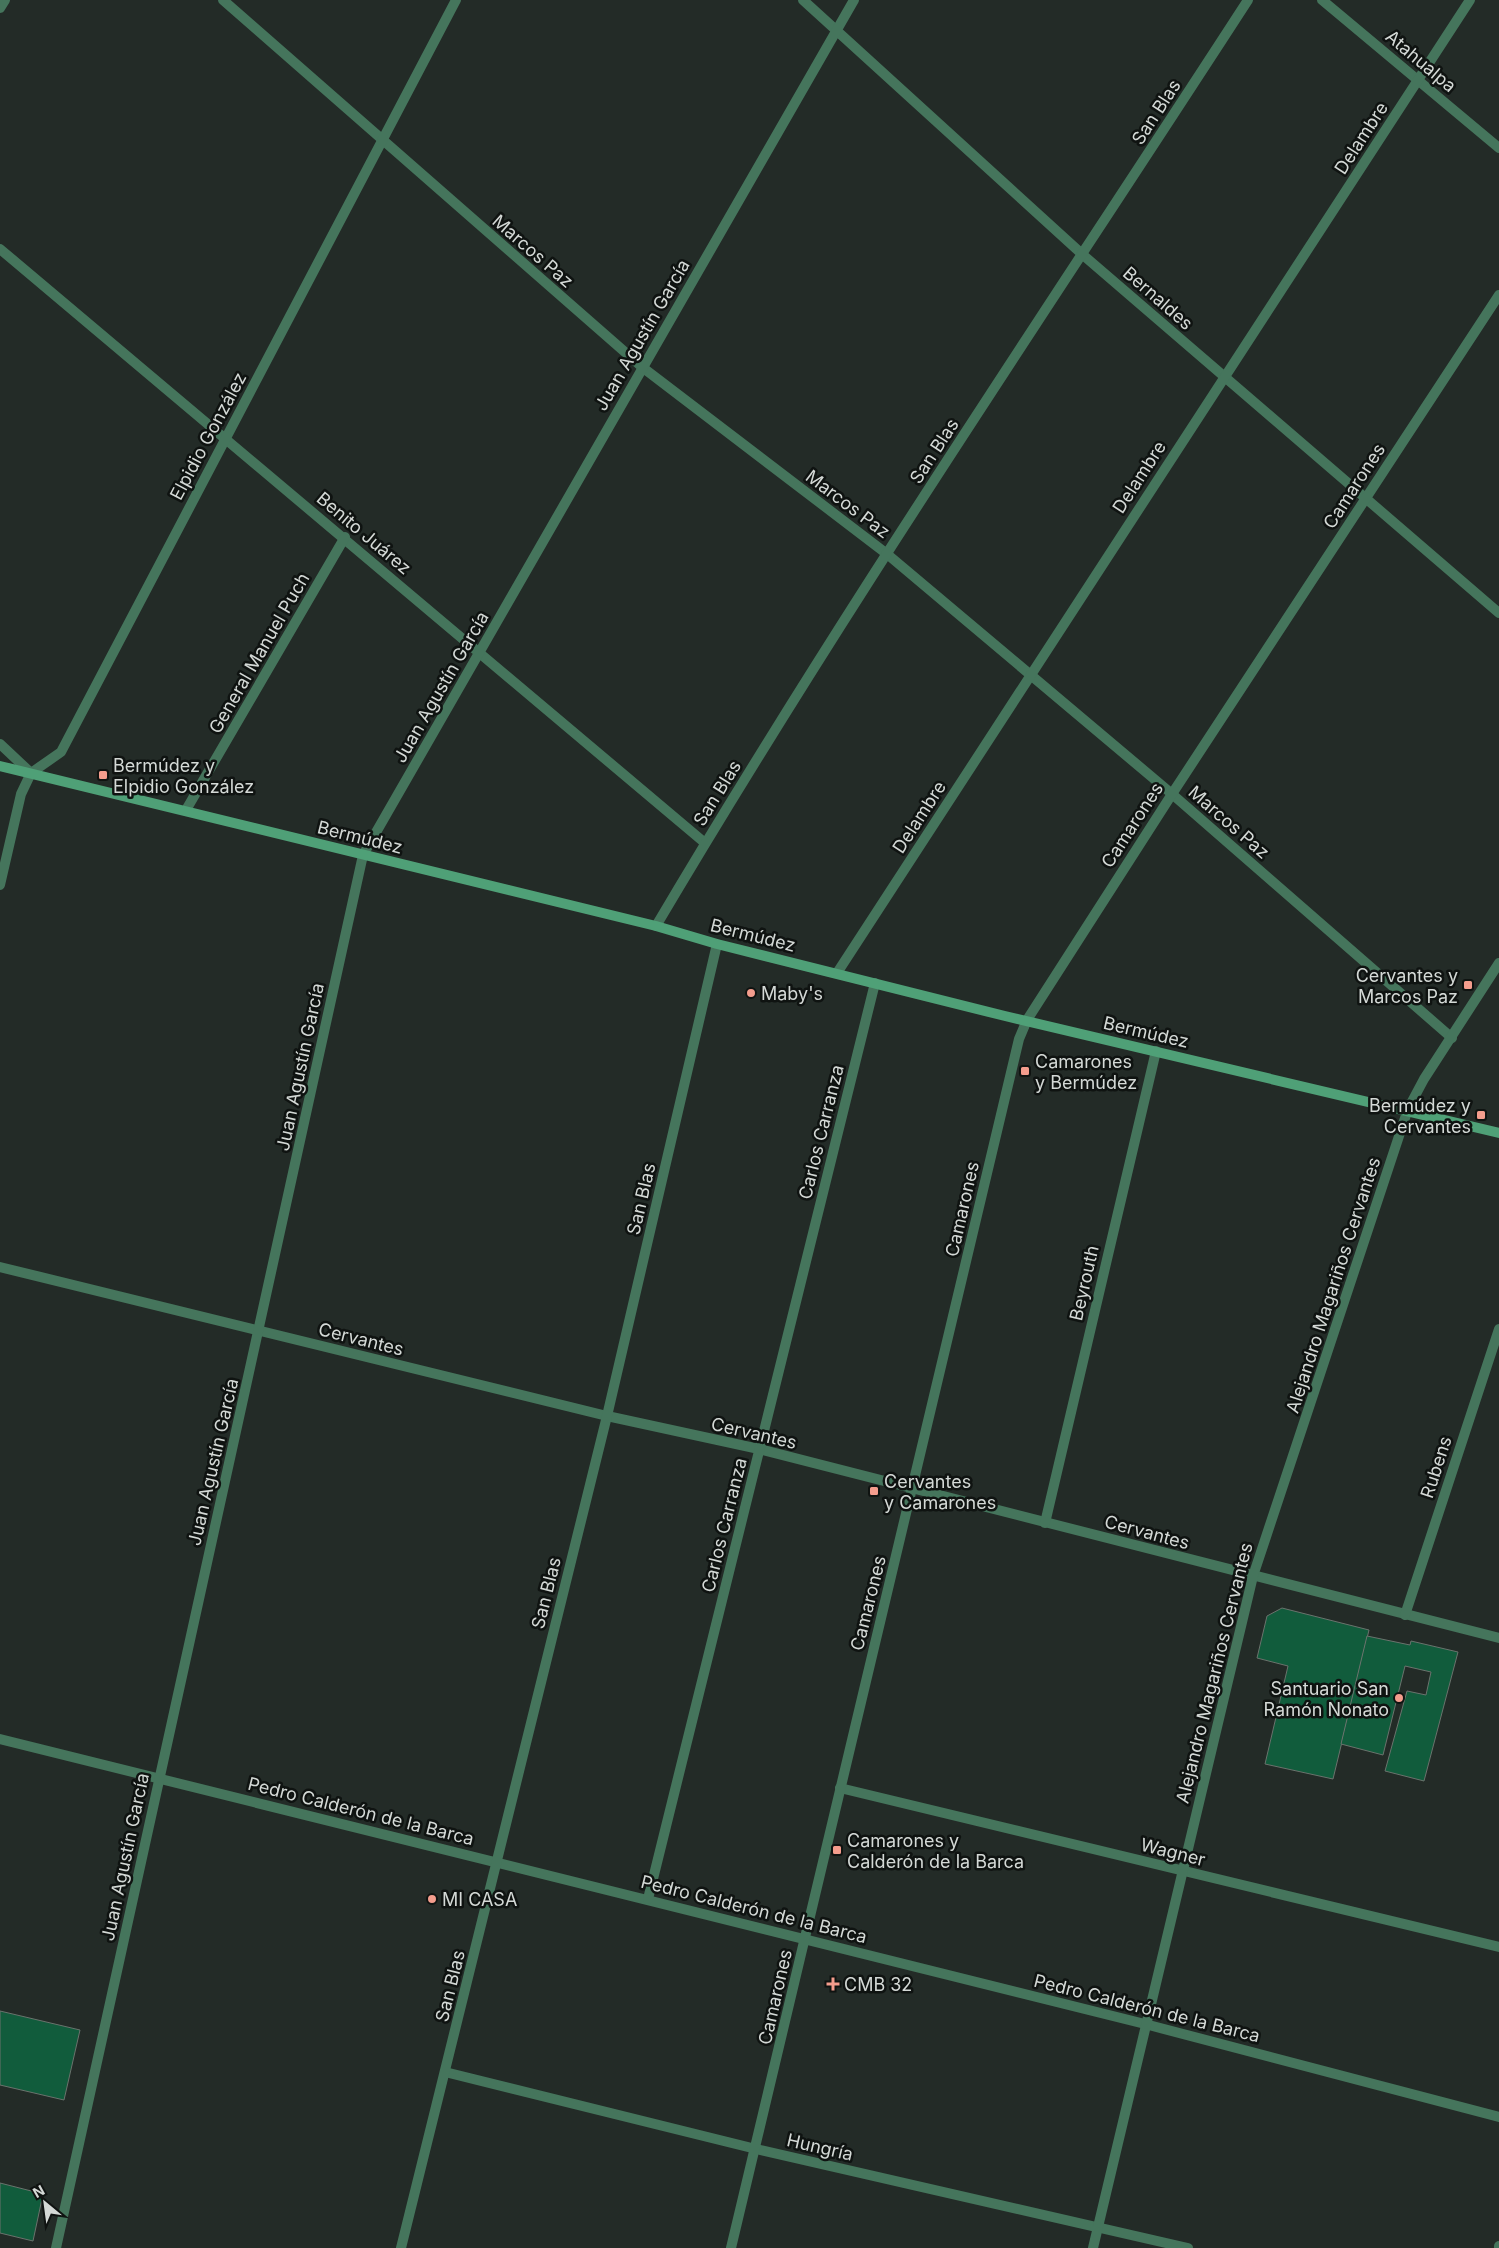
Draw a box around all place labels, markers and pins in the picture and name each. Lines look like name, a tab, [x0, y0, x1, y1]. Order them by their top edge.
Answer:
place label: Bermúdez y Elpidio González	[113, 755, 254, 797]
marker: Bermúdez y Elpidio González	[97, 769, 109, 781]
place label: Cervantes y Marcos Paz	[1356, 965, 1458, 1007]
marker: Cervantes y Marcos Paz	[1462, 979, 1474, 991]
place label: Maby's	[761, 983, 823, 1004]
marker: Maby's	[745, 987, 757, 999]
place label: Camarones y Bermúdez	[1035, 1051, 1137, 1093]
marker: Camarones y Bermúdez	[1019, 1065, 1031, 1077]
place label: Bermúdez y Cervantes	[1369, 1095, 1471, 1137]
marker: Bermúdez y Cervantes	[1475, 1109, 1487, 1121]
place label: Cervantes y Camarones	[884, 1471, 996, 1513]
marker: Cervantes y Camarones	[868, 1485, 880, 1497]
place label: Santuario San Ramón Nonato	[1264, 1678, 1389, 1720]
marker: Santuario San Ramón Nonato	[1393, 1692, 1405, 1704]
place label: Camarones y Calderón de la Barca	[847, 1830, 1024, 1872]
marker: Camarones y Calderón de la Barca	[831, 1844, 843, 1856]
place label: MI CASA	[442, 1889, 517, 1910]
marker: MI CASA	[426, 1893, 438, 1905]
place label: CMB 32	[844, 1974, 912, 1995]
marker: CMB 32	[826, 1977, 840, 1991]

